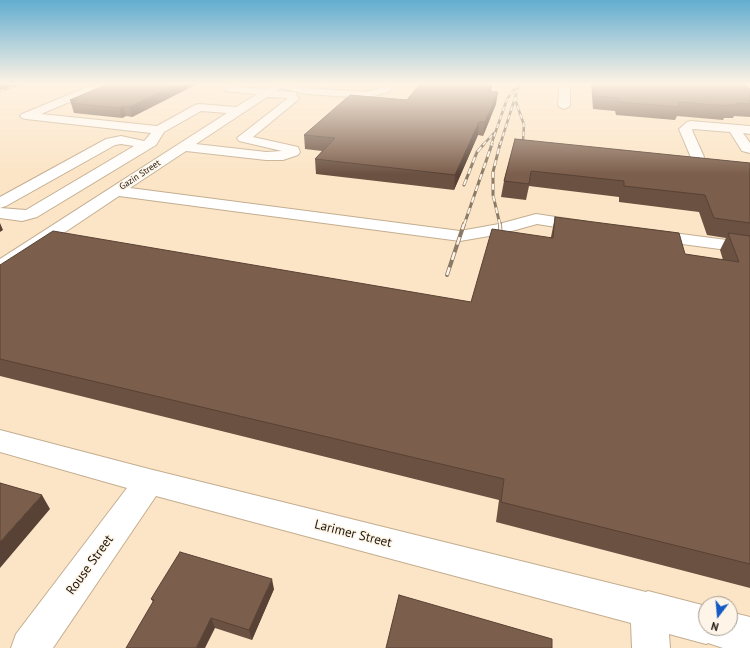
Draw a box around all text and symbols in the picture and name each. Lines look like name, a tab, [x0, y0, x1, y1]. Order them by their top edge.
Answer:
street label: Gazin Street	[117, 158, 163, 192]
street label: Larimer Street	[313, 517, 393, 551]
street label: Rouse Street	[63, 532, 117, 598]
north arrow	[698, 596, 738, 636]
text: N	[710, 619, 720, 634]

